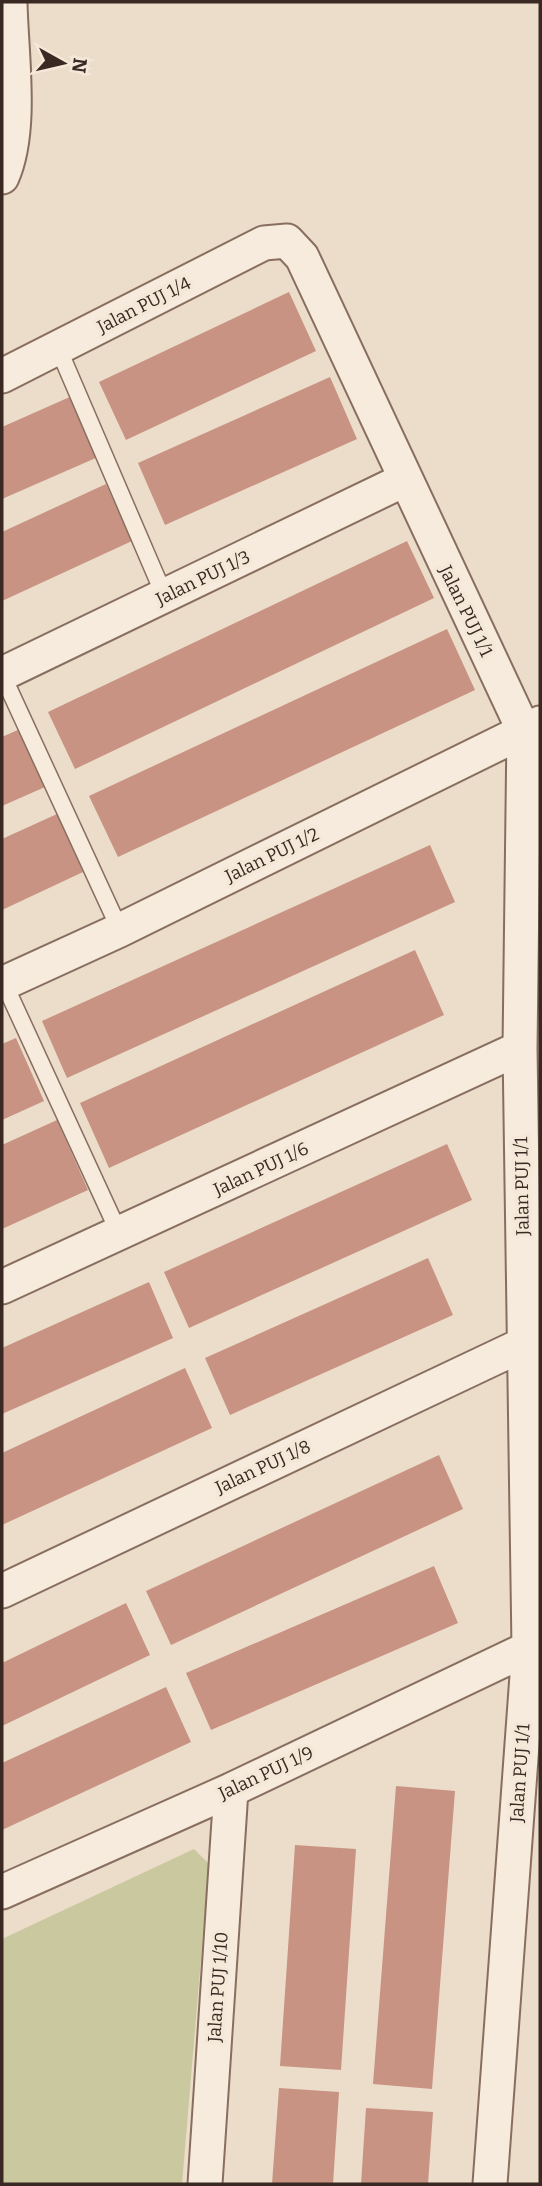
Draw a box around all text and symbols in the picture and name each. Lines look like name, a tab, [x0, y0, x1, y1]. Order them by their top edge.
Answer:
north arrow	[28, 28, 98, 98]
text: N	[67, 56, 92, 74]
street label: Jalan PUJ 1/4	[93, 272, 195, 338]
street label: Jalan PUJ 1/3	[151, 546, 254, 611]
street label: Jalan PUJ 1/1	[434, 561, 498, 661]
street label: Jalan PUJ 1/2	[221, 823, 322, 888]
street label: Jalan PUJ 1/1	[510, 1136, 534, 1237]
street label: Jalan PUJ 1/6	[209, 1137, 312, 1201]
street label: Jalan PUJ 1/8	[211, 1435, 314, 1499]
street label: Jalan PUJ 1/1	[506, 1722, 534, 1824]
street label: Jalan PUJ 1/9	[214, 1741, 317, 1805]
street label: Jalan PUJ 1/10	[203, 1931, 233, 2044]

